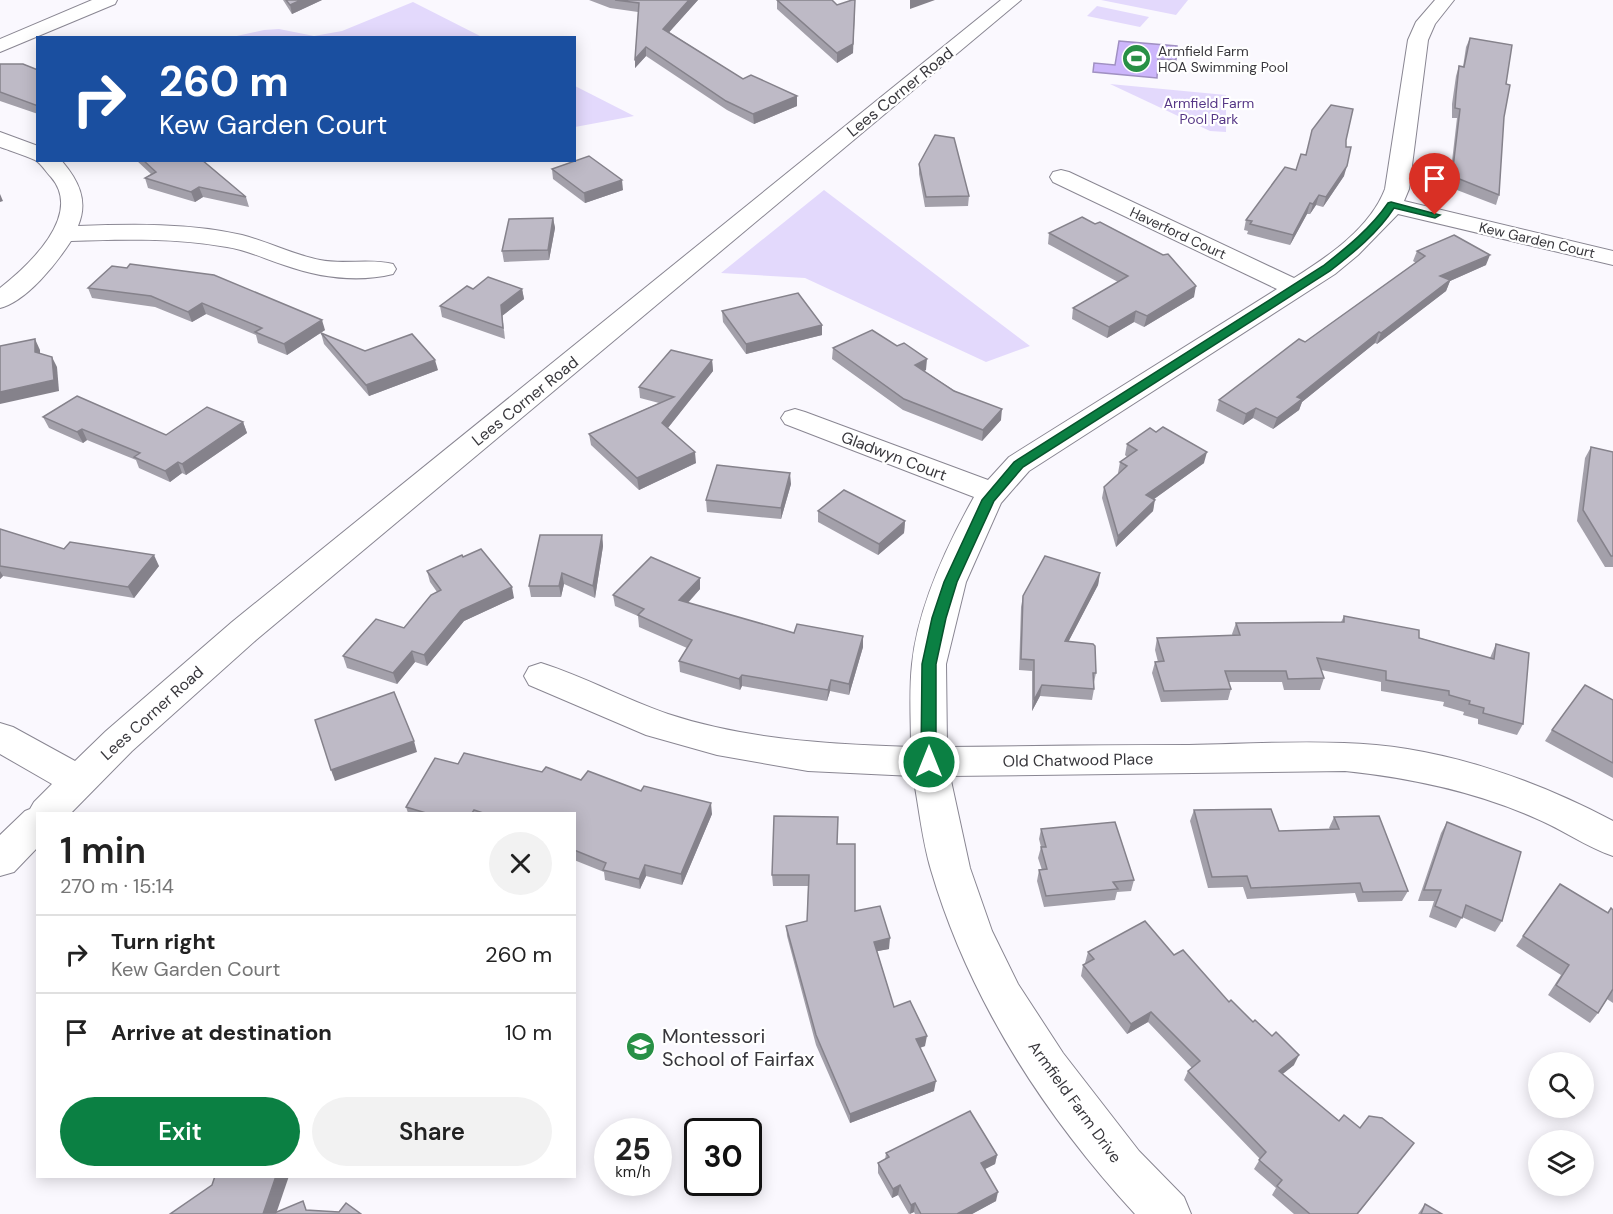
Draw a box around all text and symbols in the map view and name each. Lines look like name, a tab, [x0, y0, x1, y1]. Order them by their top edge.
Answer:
place label: Armfield Farm HOA Swimming Pool	[1158, 42, 1288, 76]
street label: Lees Corner Road	[842, 43, 958, 141]
sports icon: Armfield Farm HOA Swimming Pool	[1121, 43, 1153, 75]
text: 260 m	[159, 54, 289, 109]
icon: right	[60, 60, 138, 138]
park label: Armfield Farm Pool Park	[1164, 94, 1254, 128]
text: Kew Garden Court	[159, 107, 387, 142]
pin	[1409, 153, 1460, 215]
icon: arrive	[1418, 162, 1451, 195]
street label: Haverford Court	[1127, 203, 1229, 263]
street label: Kew Garden Court	[1477, 218, 1597, 262]
street label: Lees Corner Road	[467, 352, 583, 450]
street label: Gladwyn Court	[838, 426, 950, 486]
street label: Lees Corner Road	[96, 661, 208, 765]
position arrow	[897, 730, 961, 794]
street label: Old Chatwood Place	[1003, 748, 1153, 772]
text: 1 min	[60, 827, 146, 874]
button: close	[489, 832, 552, 895]
text: 270 m · 15:14	[60, 873, 174, 899]
text: Turn right	[111, 927, 216, 956]
icon: right	[60, 938, 93, 971]
text: 260 m	[485, 940, 552, 969]
text: Kew Garden Court	[111, 956, 280, 982]
icon: arrive	[60, 1016, 93, 1049]
text: Arrive at destination	[111, 1018, 332, 1047]
text: 10 m	[505, 1018, 552, 1047]
place label: Montessori School of Fairfax	[662, 1023, 814, 1072]
school or university icon: Montessori School of Fairfax	[625, 1031, 657, 1063]
street label: Armfield Farm Drive	[1024, 1037, 1126, 1167]
map controls	[1528, 1052, 1594, 1196]
button: search	[1528, 1052, 1594, 1118]
button: Exit	[60, 1097, 300, 1166]
button: Share	[312, 1097, 552, 1166]
speed limit sign: 30	[684, 1118, 762, 1196]
text: 25	[615, 1130, 651, 1169]
button: layers	[1528, 1130, 1594, 1196]
text: km/h	[615, 1162, 651, 1182]

